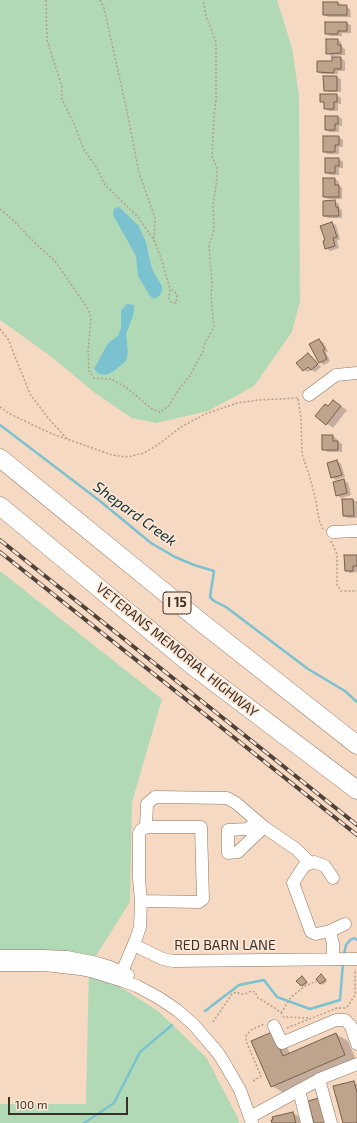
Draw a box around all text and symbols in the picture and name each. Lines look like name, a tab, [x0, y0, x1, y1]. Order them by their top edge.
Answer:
water label: Shepard Creek	[90, 478, 180, 550]
street label: VETERANS MEMORIAL HIGHWAY	[93, 579, 261, 721]
road number: I 15	[163, 592, 191, 614]
street label: RED BARN LANE	[174, 937, 276, 953]
scale bar	[10, 1089, 130, 1115]
text: 100 m	[15, 1097, 47, 1111]

